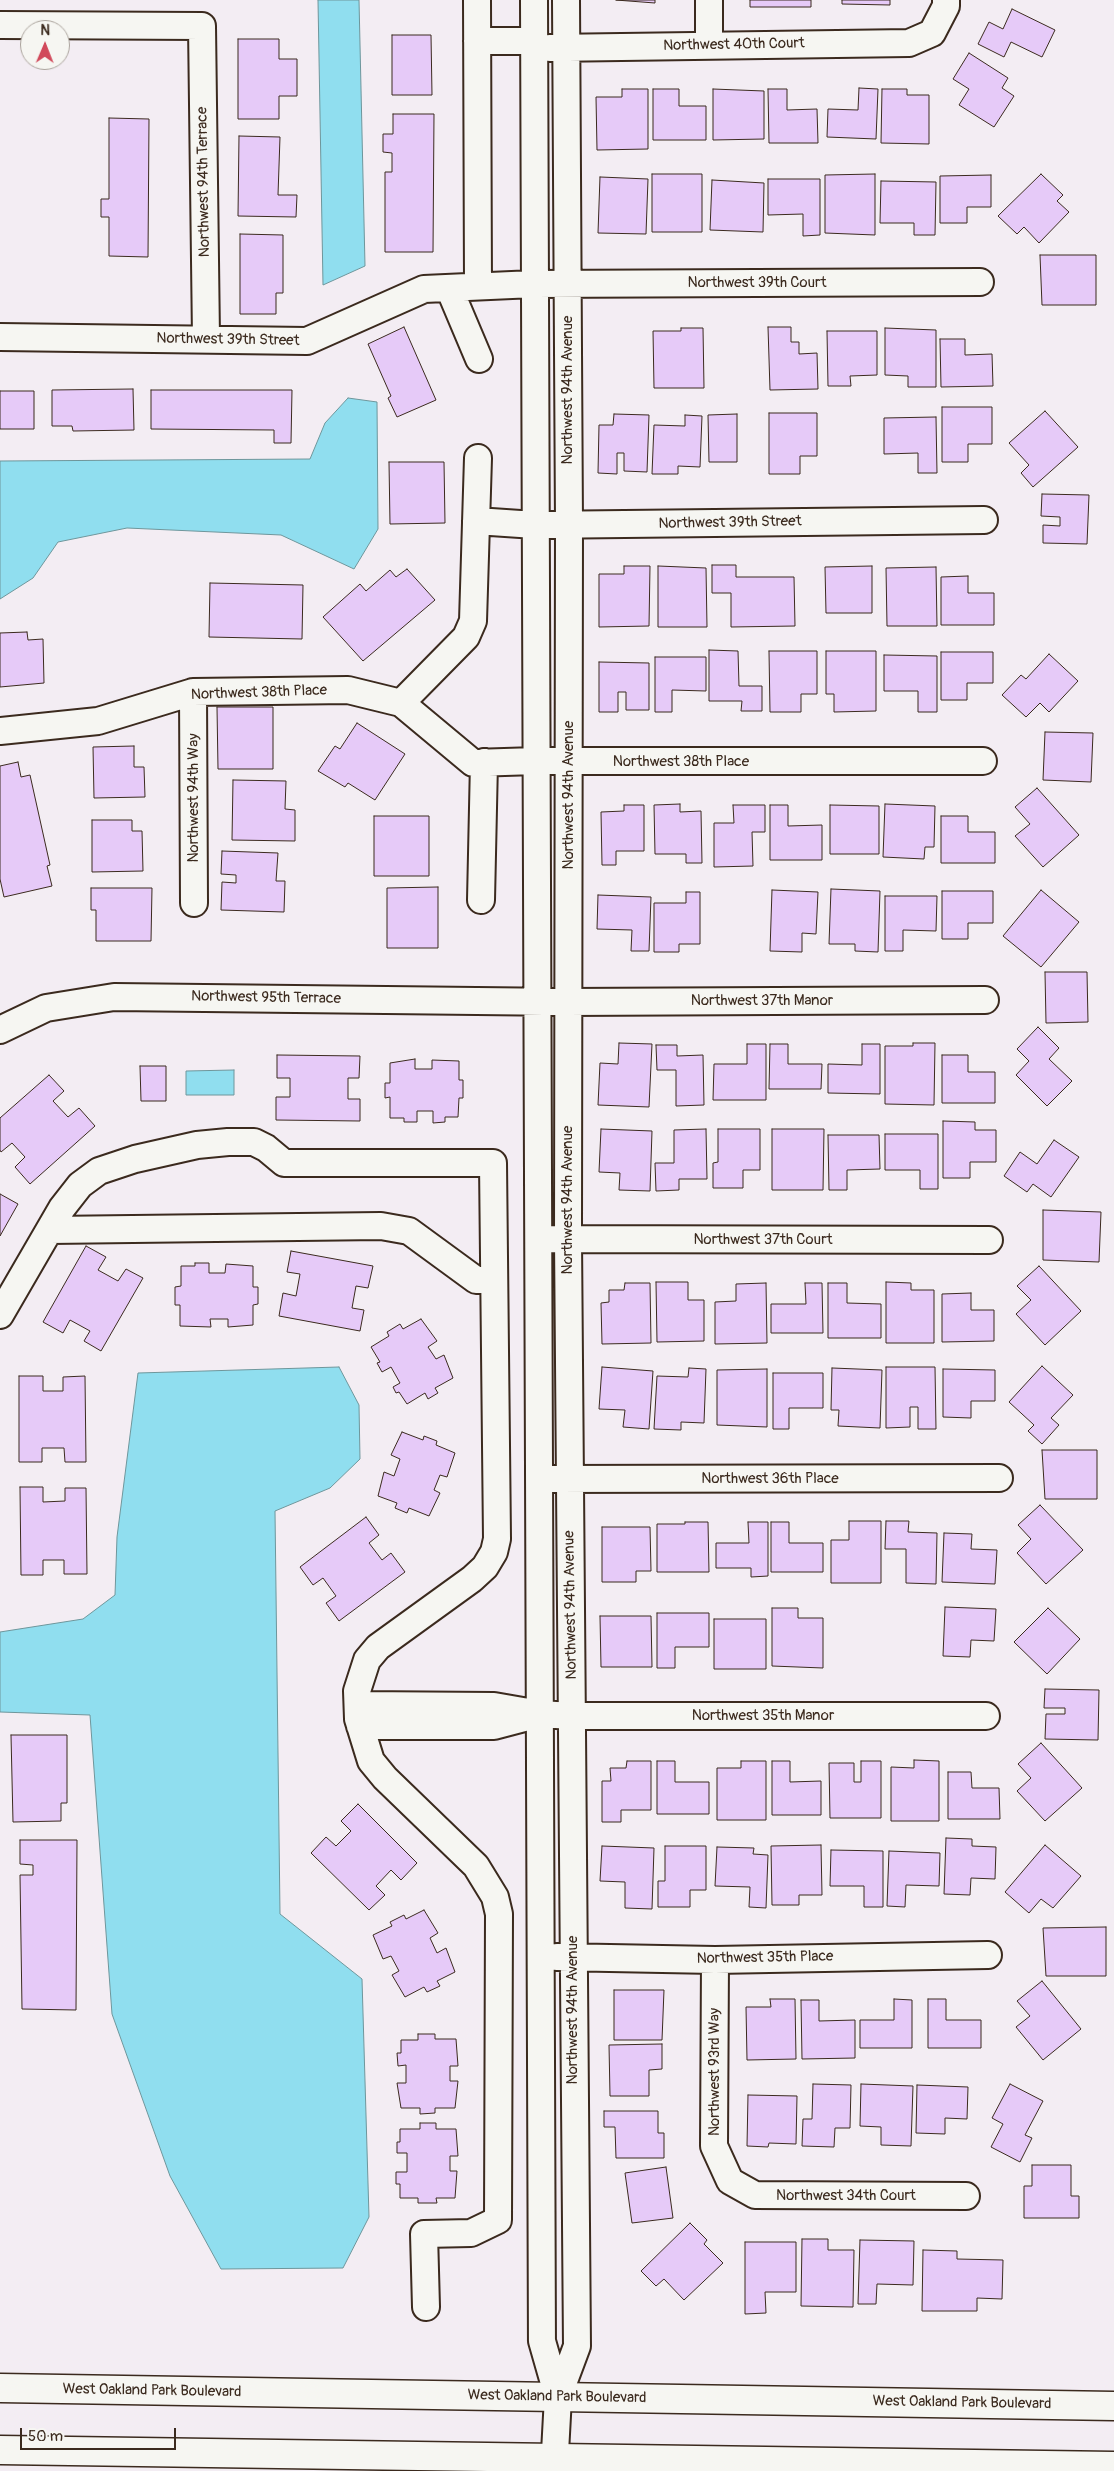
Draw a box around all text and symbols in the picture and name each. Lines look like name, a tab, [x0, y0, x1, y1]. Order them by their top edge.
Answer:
north arrow	[20, 20, 70, 70]
text: N	[40, 22, 50, 39]
street label: Northwest 40th Court	[663, 35, 805, 55]
street label: Northwest 94th Terrace	[194, 107, 214, 257]
street label: Northwest 39th Court	[688, 274, 826, 292]
street label: Northwest 94th Avenue	[559, 315, 577, 465]
street label: Northwest 39th Street	[156, 330, 300, 350]
street label: Northwest 39th Street	[658, 513, 802, 533]
street label: Northwest 38th Place	[191, 682, 327, 704]
street label: Northwest 94th Avenue	[560, 720, 578, 870]
street label: Northwest 94th Way	[185, 733, 203, 863]
street label: Northwest 38th Place	[613, 753, 749, 771]
street label: Northwest 95th Terrace	[191, 988, 341, 1008]
street label: Northwest 37th Manor	[691, 992, 833, 1010]
street label: Northwest 94th Avenue	[559, 1125, 577, 1275]
street label: Northwest 37th Court	[693, 1231, 833, 1249]
street label: Northwest 36th Place	[701, 1470, 839, 1488]
street label: Northwest 94th Avenue	[561, 1530, 581, 1680]
street label: Northwest 35th Manor	[692, 1707, 834, 1725]
street label: Northwest 94th Avenue	[564, 1935, 582, 2085]
street label: Northwest 35th Place	[696, 1948, 834, 1968]
street label: Northwest 93rd Way	[706, 2008, 724, 2136]
street label: Northwest 34th Court	[776, 2187, 916, 2205]
street label: West Oakland Park Boulevard	[62, 2380, 242, 2402]
street label: West Oakland Park Boulevard	[467, 2386, 647, 2408]
street label: West Oakland Park Boulevard	[872, 2392, 1052, 2414]
scale bar	[22, 2418, 179, 2450]
text: 50 m	[28, 2427, 63, 2446]

